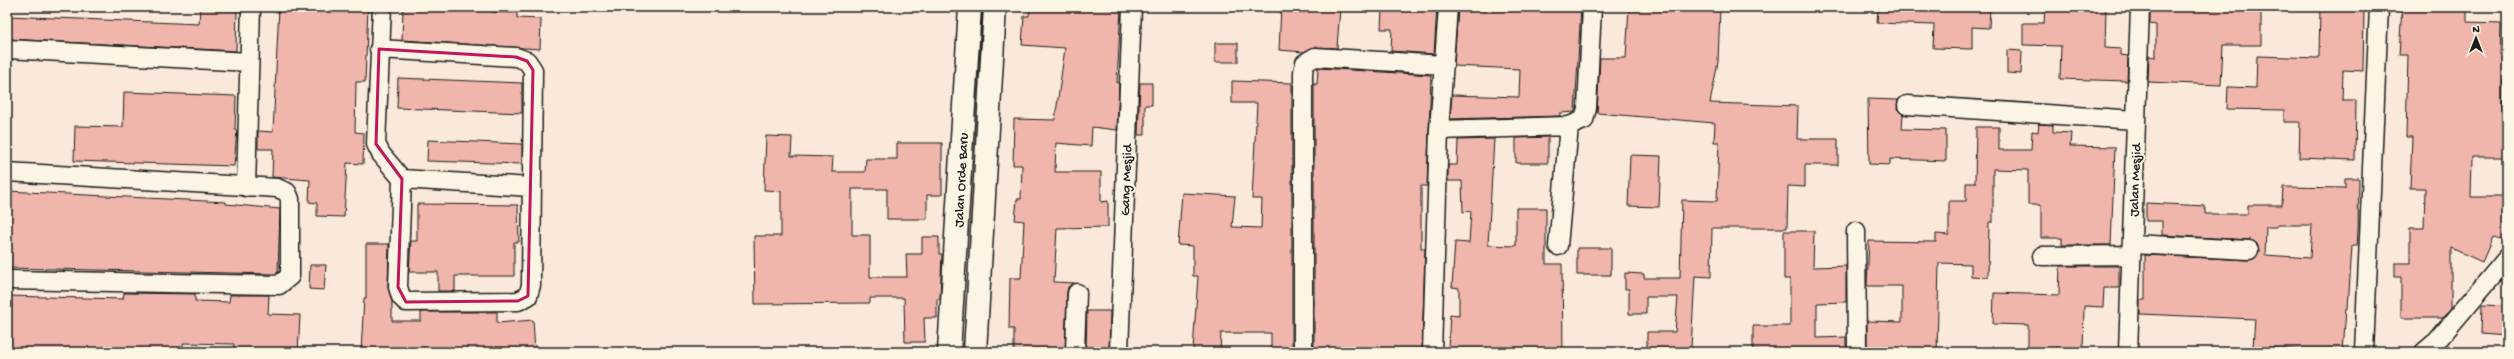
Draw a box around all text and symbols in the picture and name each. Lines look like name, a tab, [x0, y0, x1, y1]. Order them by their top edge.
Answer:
north arrow	[2456, 18, 2496, 58]
text: N	[2472, 24, 2480, 36]
street label: Jalan Orde Baru	[952, 132, 973, 228]
street label: Jalan Mesjid	[2127, 141, 2146, 217]
street label: Gang Mesjid	[1118, 142, 1137, 216]

